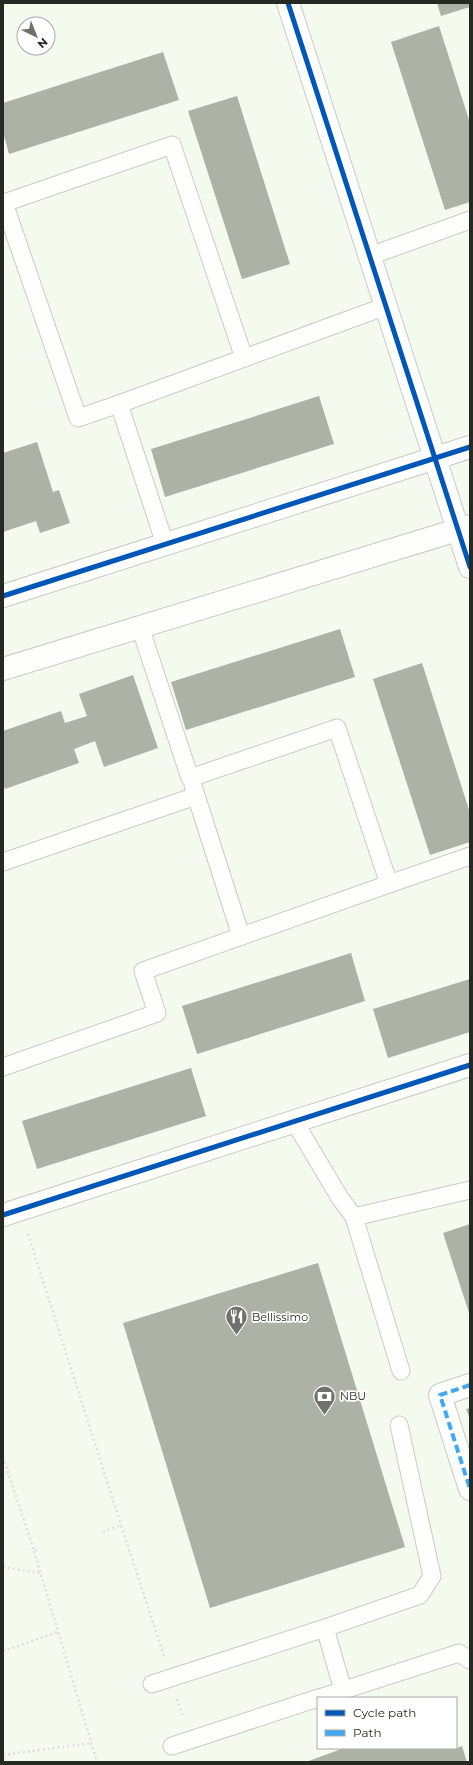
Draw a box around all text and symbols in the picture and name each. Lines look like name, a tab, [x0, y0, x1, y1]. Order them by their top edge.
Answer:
north arrow	[16, 16, 56, 56]
text: N	[35, 35, 51, 51]
restaurant icon: Bellissimo	[223, 1304, 249, 1337]
place label: Bellissimo	[252, 1310, 308, 1324]
bank icon: NBU	[312, 1383, 338, 1416]
place label: NBU	[340, 1389, 366, 1403]
legend	[317, 1697, 457, 1749]
text: Cycle path	[353, 1705, 416, 1720]
text: Path	[353, 1725, 382, 1740]

